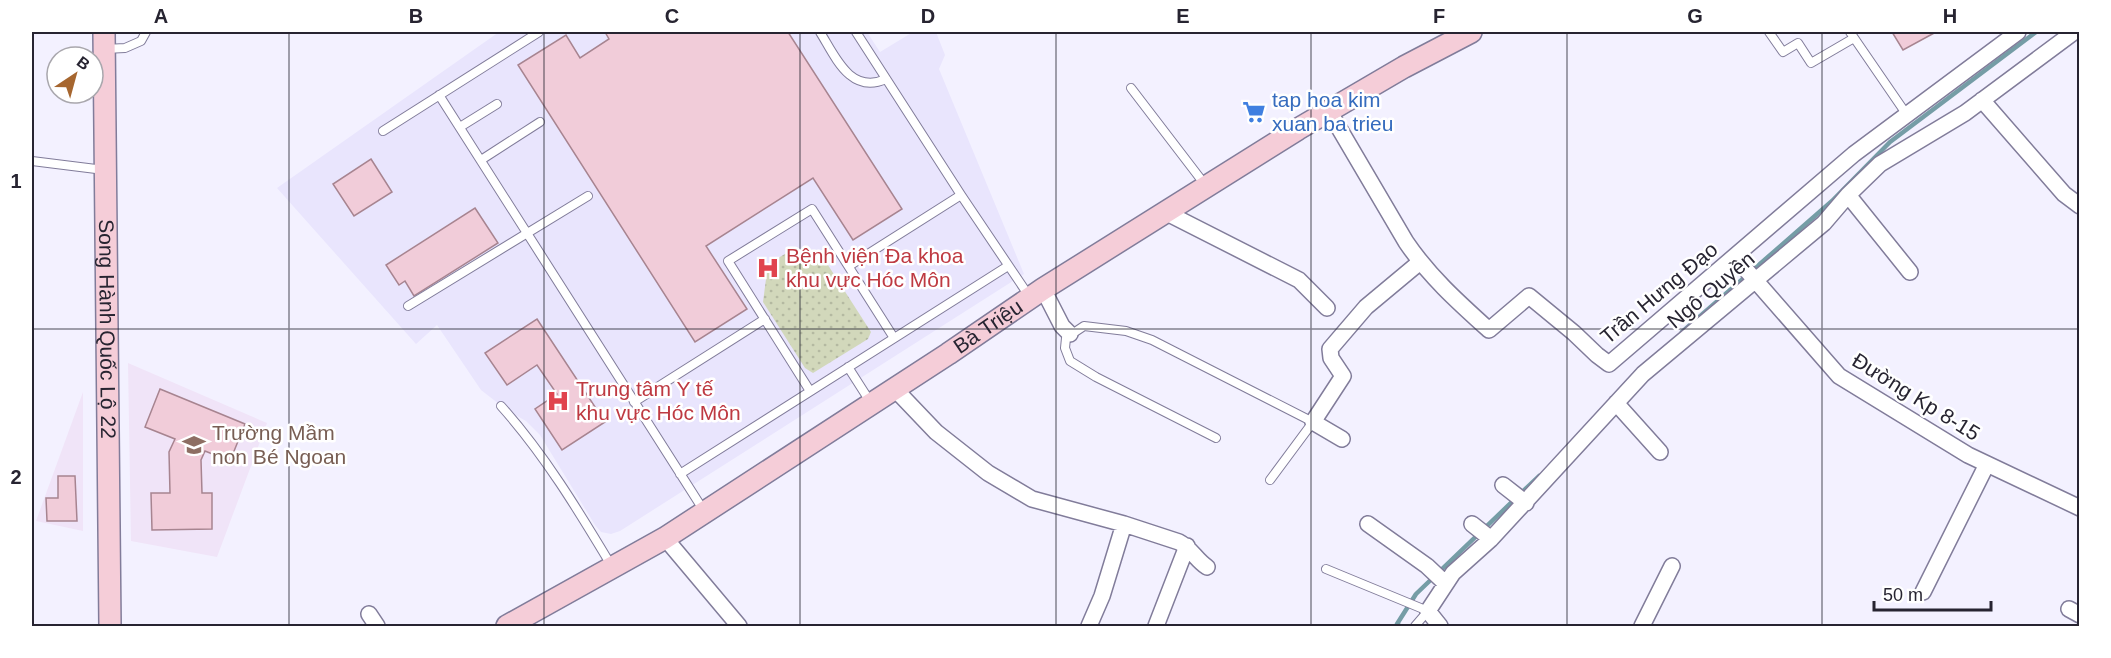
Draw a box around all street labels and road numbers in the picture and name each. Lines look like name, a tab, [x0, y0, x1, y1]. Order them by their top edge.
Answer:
street label: Song Hành Quốc Lộ 22	[95, 219, 120, 439]
street label: Trần Hưng Đạo	[1596, 237, 1722, 348]
street label: Ngô Quyền	[1663, 247, 1759, 333]
street label: Bà Triệu	[949, 295, 1027, 358]
street label: Đường Kp 8-15	[1848, 348, 1984, 445]

